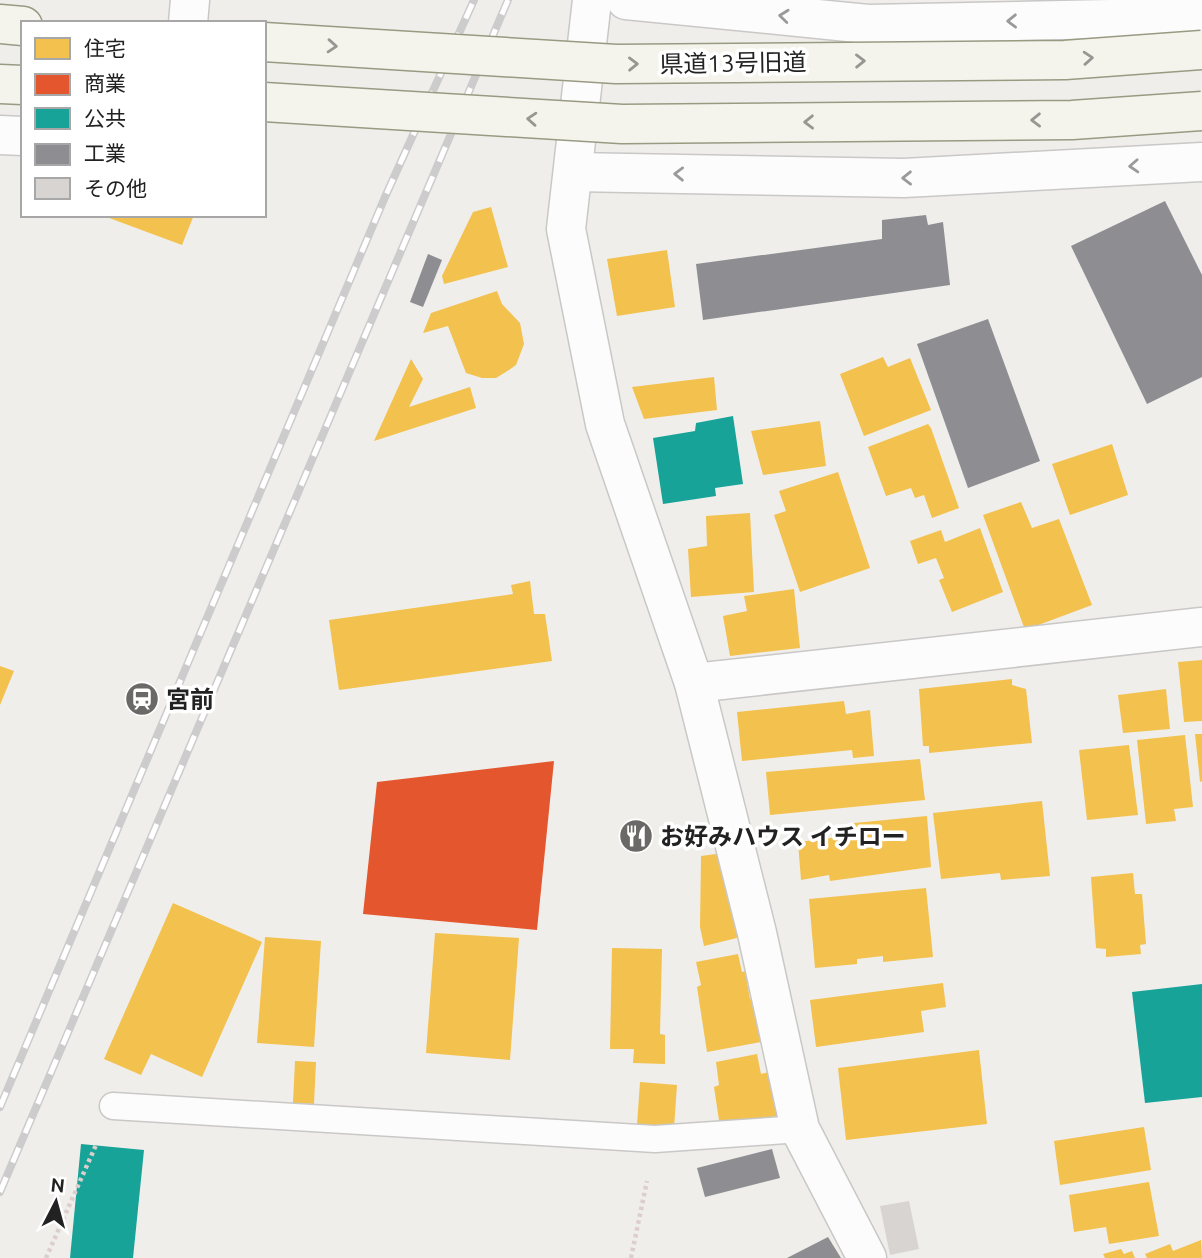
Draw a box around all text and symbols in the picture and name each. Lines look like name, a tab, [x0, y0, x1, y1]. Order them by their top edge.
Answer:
one-way arrow	[779, 8, 790, 23]
one-way arrow	[1006, 13, 1016, 29]
legend	[21, 21, 266, 217]
text: 住宅	[84, 36, 126, 60]
one-way arrow	[327, 39, 338, 54]
street label: 県道13号旧道	[659, 48, 807, 78]
one-way arrow	[1083, 51, 1094, 66]
one-way arrow	[855, 54, 866, 69]
one-way arrow	[628, 56, 639, 71]
text: 商業	[84, 71, 126, 95]
text: 公共	[84, 106, 126, 130]
one-way arrow	[526, 111, 537, 126]
one-way arrow	[1030, 112, 1041, 128]
one-way arrow	[803, 115, 814, 130]
text: 工業	[84, 141, 126, 165]
one-way arrow	[1128, 158, 1139, 173]
one-way arrow	[674, 166, 684, 182]
one-way arrow	[901, 170, 912, 185]
text: その他	[84, 176, 147, 200]
station icon: 宮前	[123, 680, 161, 718]
place label: 宮前	[166, 686, 214, 713]
restaurant icon: お好みハウス イチロー	[617, 817, 655, 855]
place label: お好みハウス イチロー	[660, 823, 906, 850]
north arrow	[21, 1167, 91, 1237]
text: N	[50, 1173, 66, 1197]

